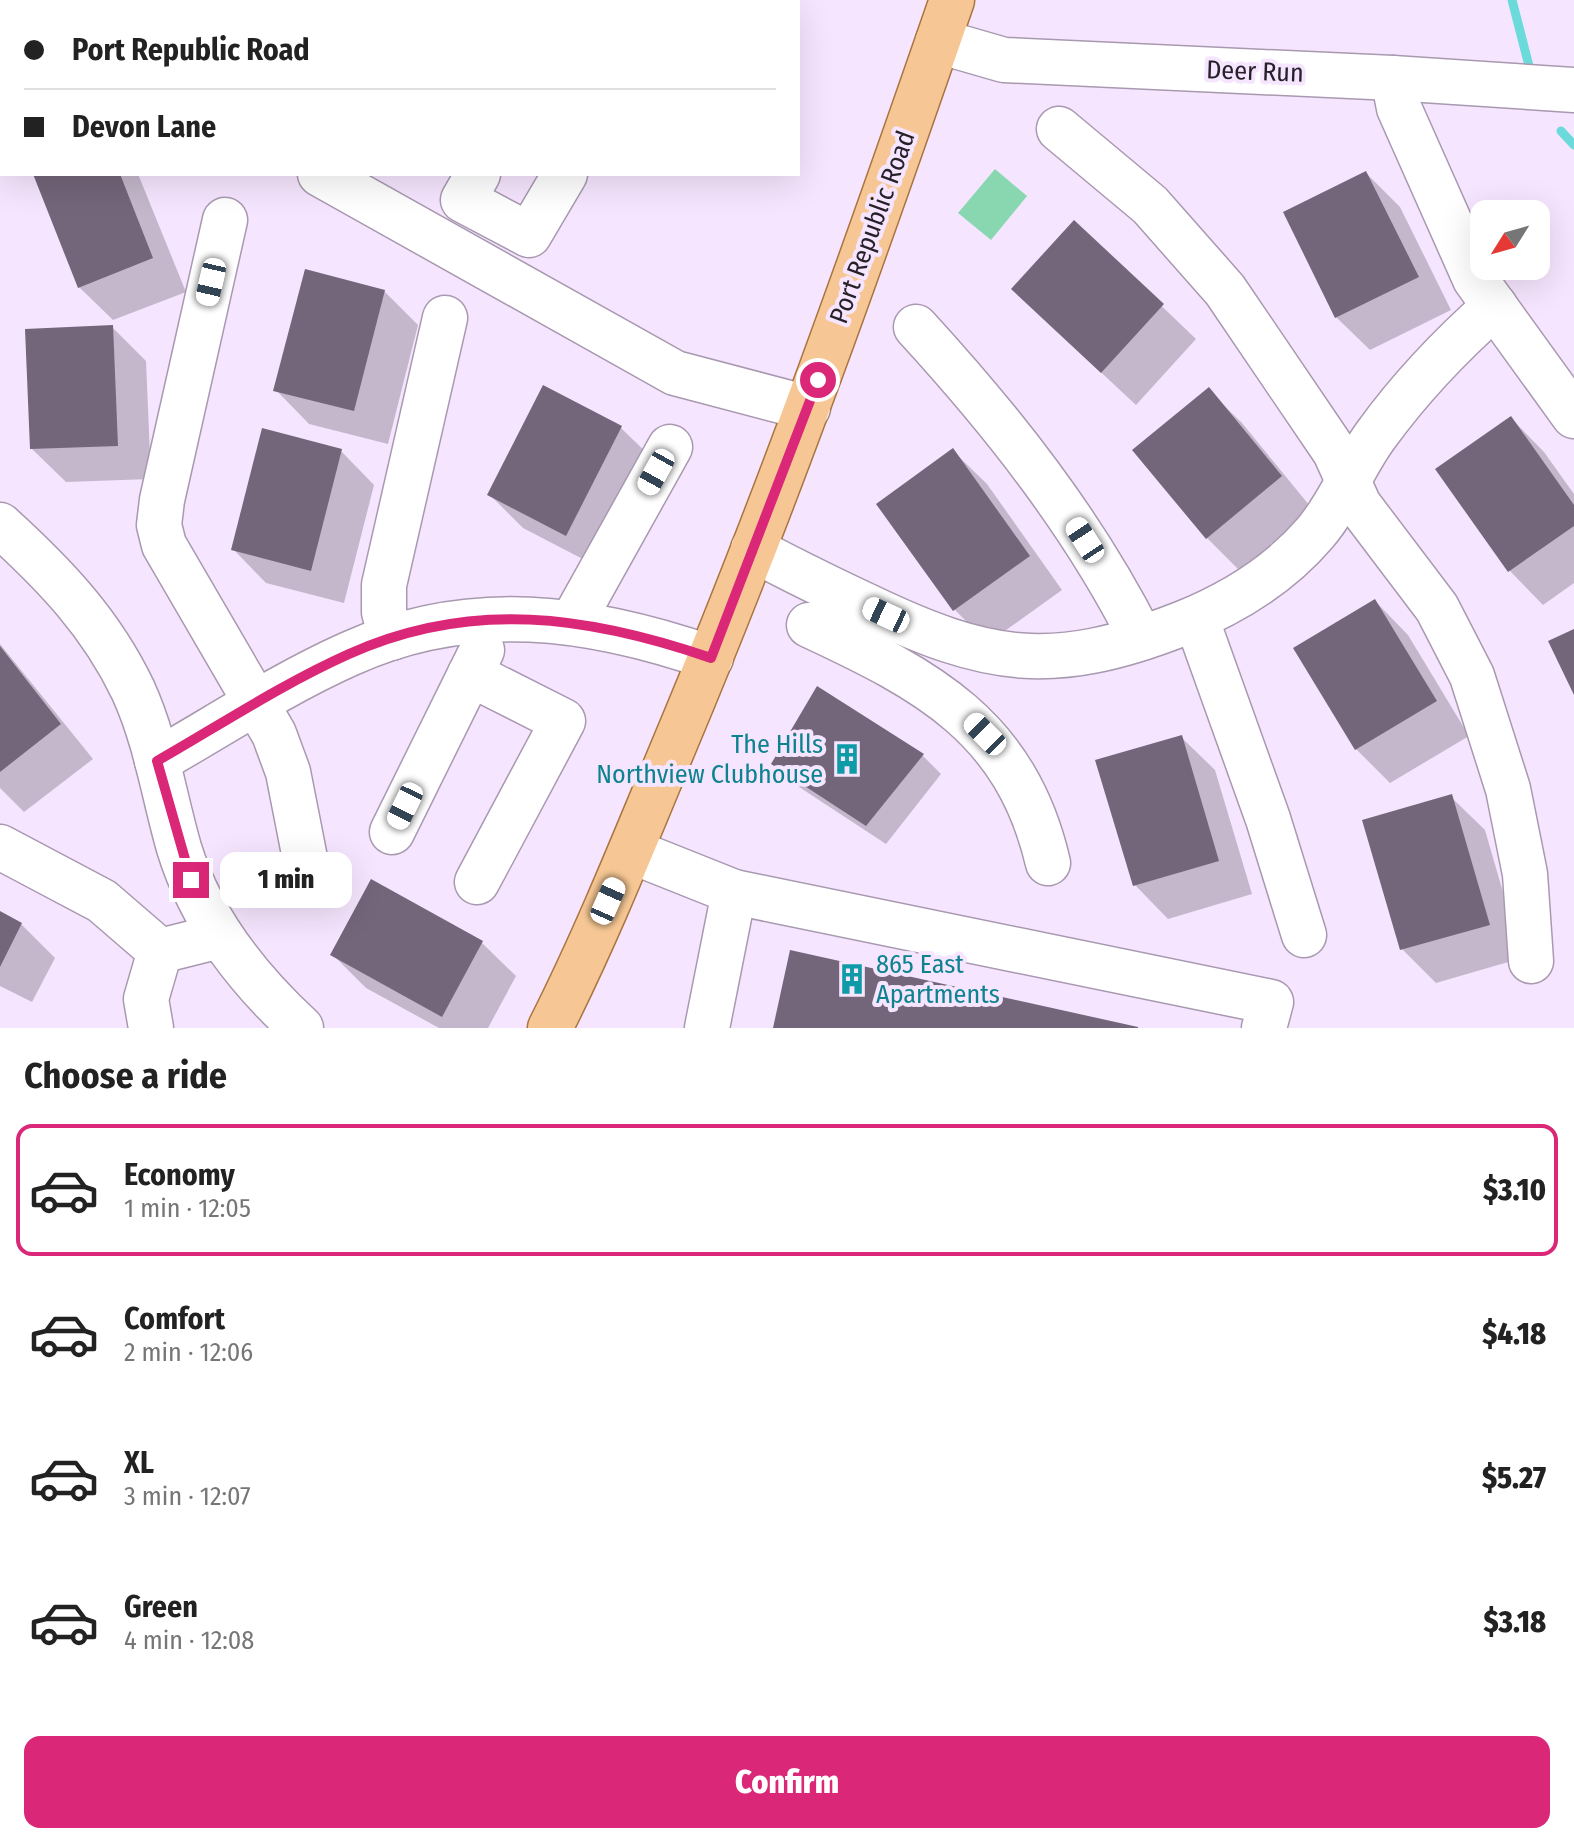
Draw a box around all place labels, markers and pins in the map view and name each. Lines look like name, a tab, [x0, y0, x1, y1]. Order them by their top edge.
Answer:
place label: The Hills Northview Clubhouse	[596, 729, 823, 790]
building icon: The Hills Northview Clubhouse	[830, 742, 864, 776]
place label: 865 East Apartments	[876, 949, 1000, 1010]
building icon: 865 East Apartments	[835, 962, 869, 996]

